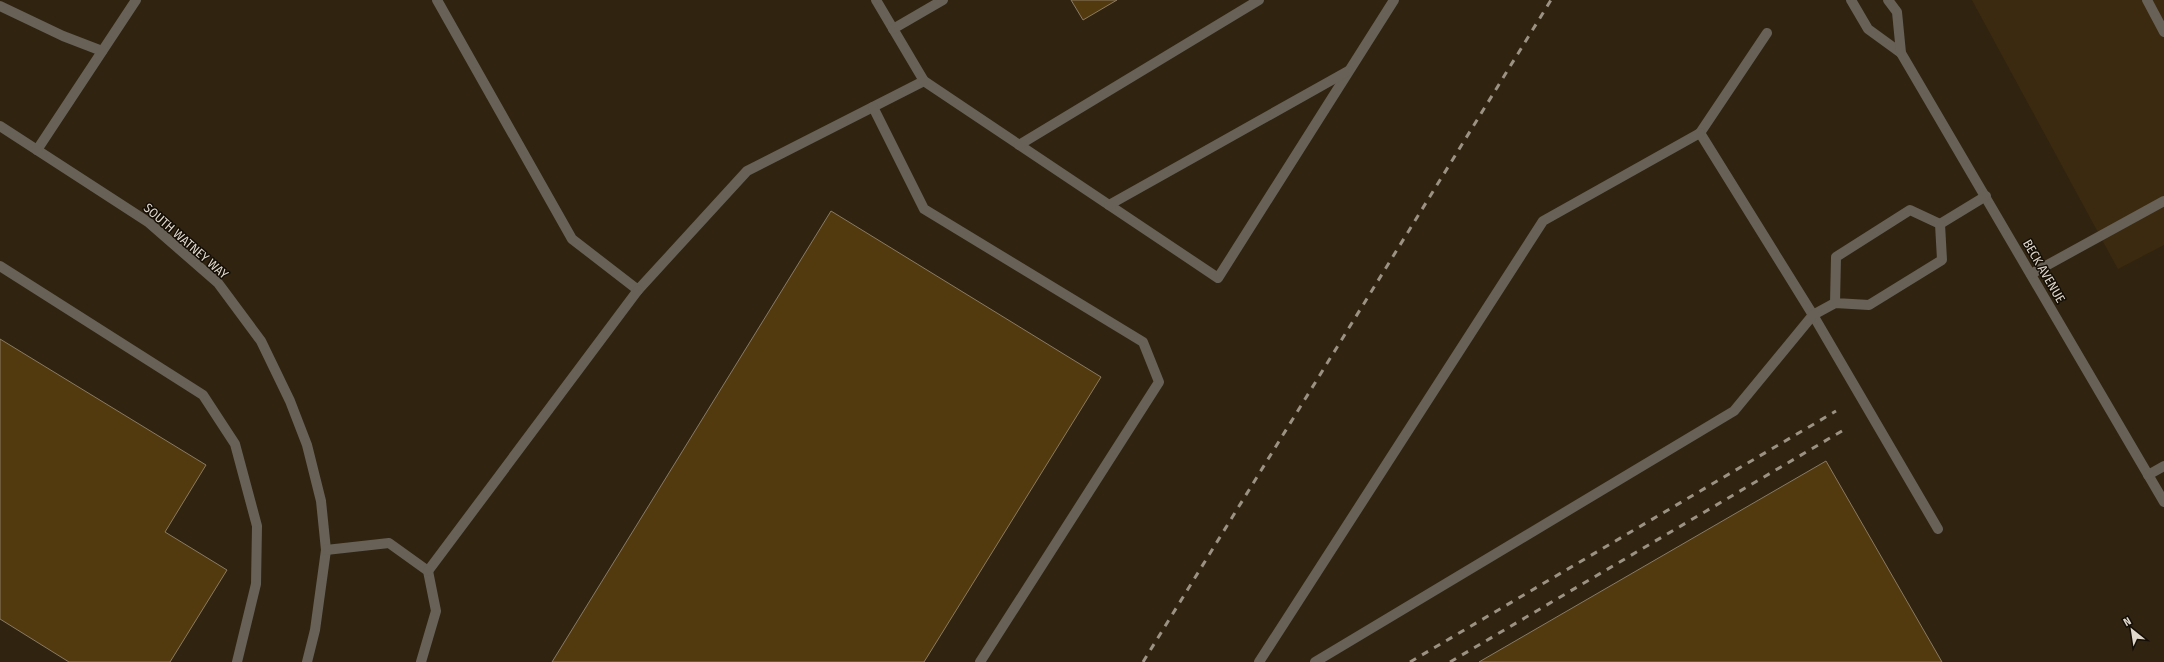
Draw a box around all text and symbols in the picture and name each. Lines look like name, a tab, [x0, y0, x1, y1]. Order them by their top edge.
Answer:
street label: SOUTH WATNEY WAY	[141, 200, 232, 282]
street label: BECK AVENUE	[2020, 237, 2068, 305]
north arrow	[2112, 610, 2152, 650]
text: N	[2121, 614, 2133, 629]

